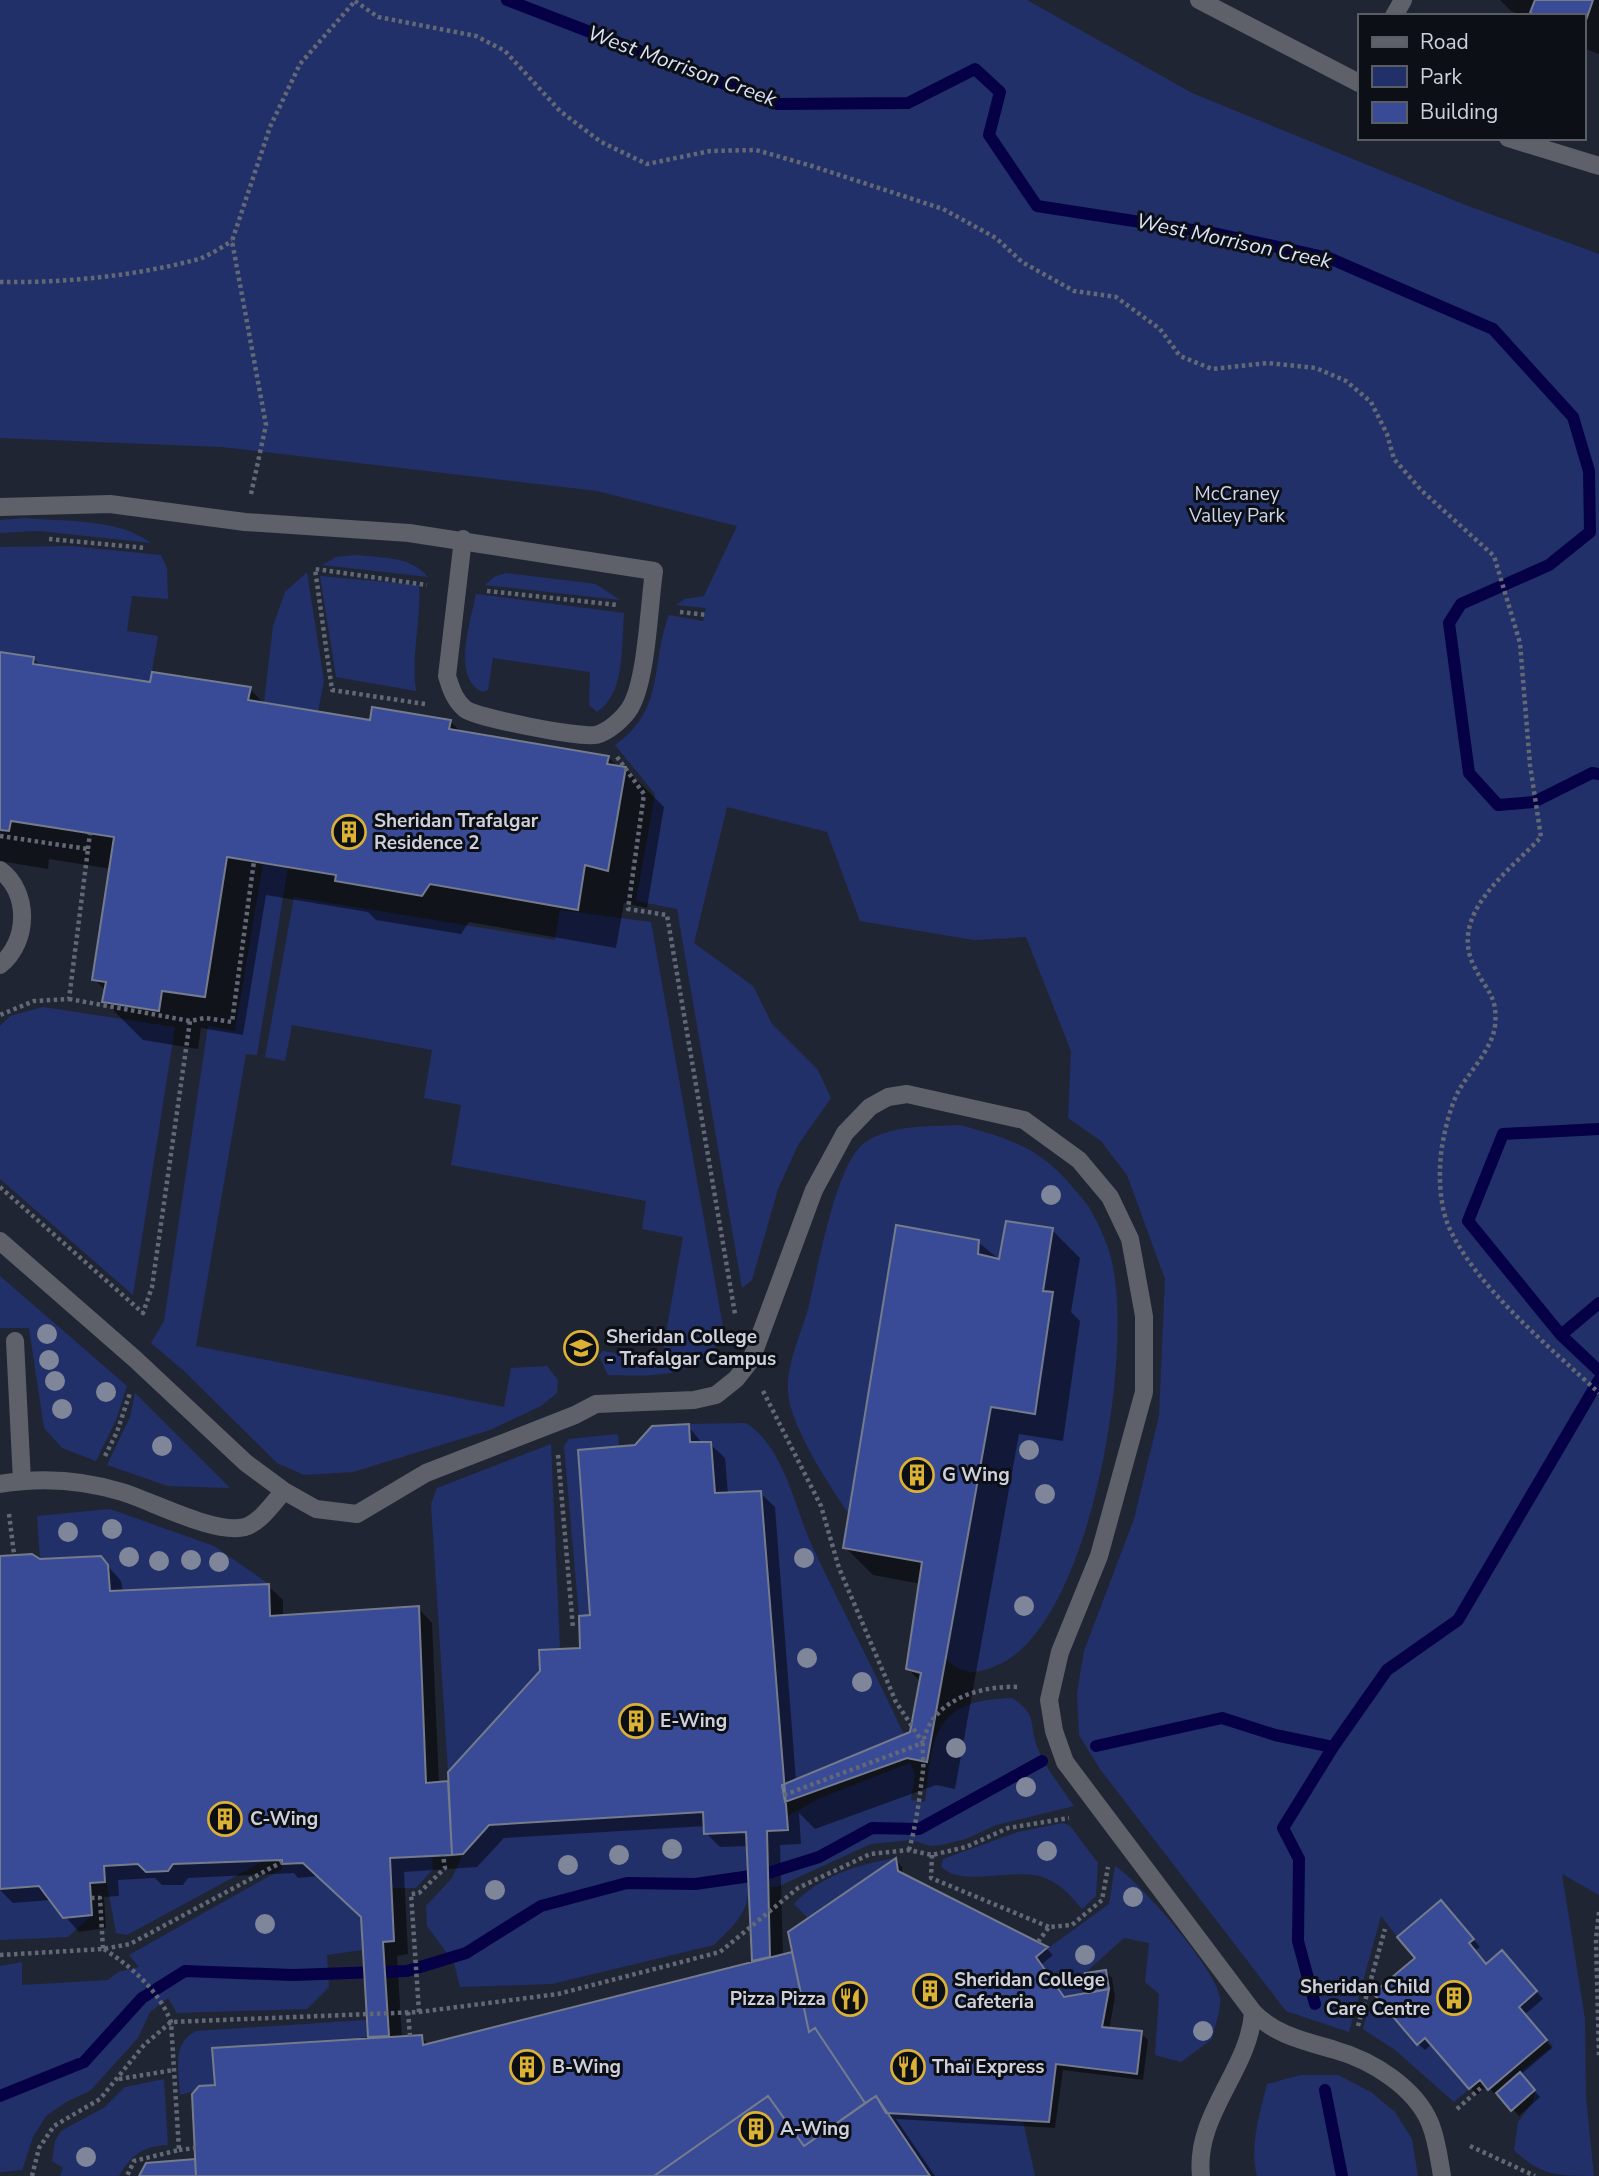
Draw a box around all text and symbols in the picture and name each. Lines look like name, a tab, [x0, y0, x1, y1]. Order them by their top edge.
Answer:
legend	[1358, 14, 1585, 140]
water label: West Morrison Creek	[584, 19, 781, 113]
text: Road	[1420, 28, 1469, 56]
text: Park	[1420, 63, 1462, 91]
text: Building	[1420, 98, 1498, 126]
water label: West Morrison Creek	[1134, 207, 1335, 275]
park label: McCraney Valley Park	[1188, 481, 1285, 529]
place label: Sheridan Trafalgar Residence 2	[374, 808, 539, 856]
building icon: Sheridan Trafalgar Residence 2	[330, 813, 368, 851]
place label: Sheridan College - Trafalgar Campus	[606, 1324, 776, 1372]
school or university icon: Sheridan College - Trafalgar Campus	[562, 1329, 600, 1367]
building icon: G Wing	[898, 1456, 936, 1494]
place label: G Wing	[942, 1462, 1010, 1488]
building icon: E-Wing	[617, 1702, 655, 1740]
place label: E-Wing	[660, 1708, 727, 1734]
building icon: C-Wing	[206, 1800, 244, 1838]
place label: C-Wing	[250, 1806, 318, 1832]
place label: Sheridan College Cafeteria	[954, 1967, 1105, 2015]
building icon: Sheridan College Cafeteria	[911, 1972, 949, 2010]
place label: Sheridan Child Care Centre	[1300, 1974, 1430, 2022]
building icon: Sheridan Child Care Centre	[1435, 1979, 1473, 2017]
restaurant icon: Pizza Pizza	[831, 1980, 869, 2018]
place label: Pizza Pizza	[730, 1986, 826, 2012]
building icon: B-Wing	[508, 2048, 546, 2086]
restaurant icon: Thaï Express	[889, 2048, 927, 2086]
place label: B-Wing	[552, 2054, 621, 2080]
place label: Thaï Express	[932, 2054, 1045, 2080]
building icon: A-Wing	[737, 2110, 775, 2148]
place label: A-Wing	[780, 2116, 850, 2142]

